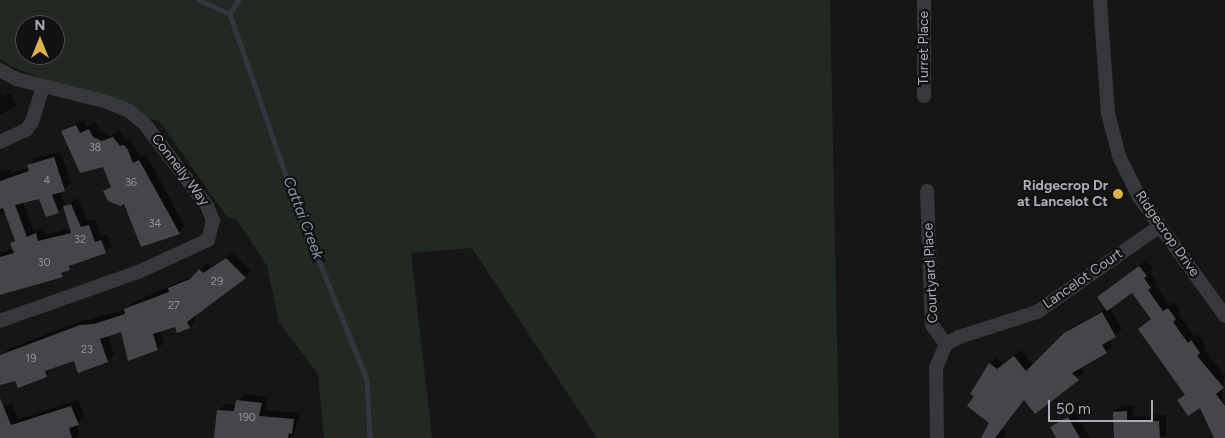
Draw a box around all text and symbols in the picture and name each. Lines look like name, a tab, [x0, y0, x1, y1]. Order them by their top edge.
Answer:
street label: Turret Place	[916, 11, 932, 85]
north arrow	[15, 15, 65, 65]
text: N	[35, 17, 45, 34]
street label: Connelly Way	[147, 131, 213, 209]
house number: 38	[89, 141, 101, 155]
house number: 4	[44, 174, 50, 188]
water label: Cattai Creek	[279, 174, 327, 262]
house number: 36	[125, 176, 137, 190]
place label: Ridgecrop Dr at Lancelot Ct	[1017, 178, 1108, 210]
marker: Ridgecrop Dr at Lancelot Ct	[1112, 188, 1124, 200]
street label: Ridgecrop Drive	[1131, 188, 1203, 280]
house number: 34	[149, 217, 161, 231]
street label: Courtyard Place	[920, 222, 942, 324]
house number: 32	[74, 233, 86, 247]
street label: Lancelot Court	[1040, 245, 1126, 313]
house number: 30	[37, 256, 51, 270]
house number: 29	[211, 275, 223, 289]
house number: 27	[168, 299, 180, 313]
house number: 23	[81, 343, 93, 357]
house number: 19	[26, 352, 36, 366]
scale bar	[1050, 390, 1155, 422]
text: 50 m	[1056, 400, 1091, 418]
house number: 190	[238, 411, 256, 425]

